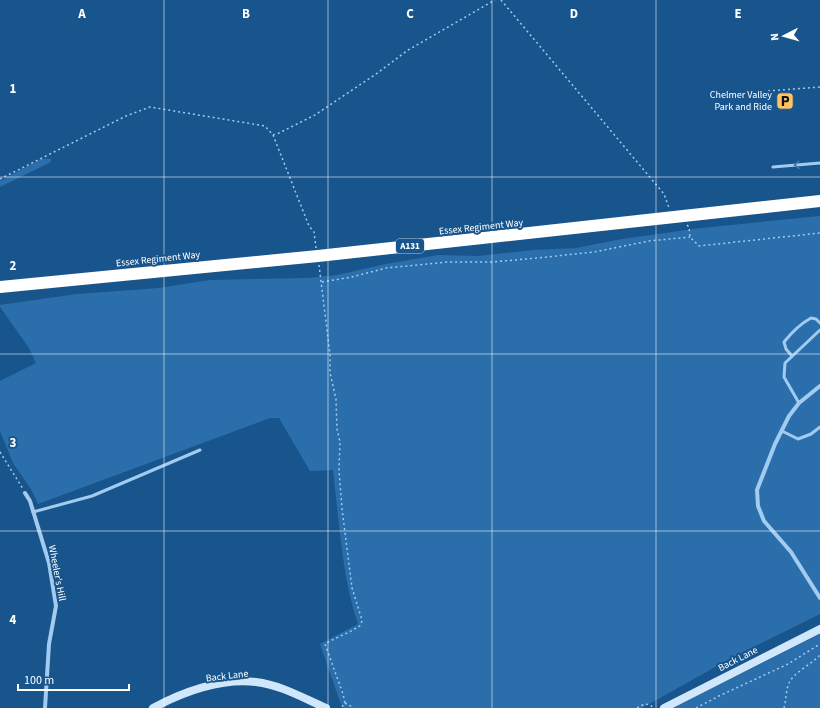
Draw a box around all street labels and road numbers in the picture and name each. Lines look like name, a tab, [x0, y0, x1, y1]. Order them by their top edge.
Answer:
street label: Essex Regiment Way	[438, 216, 524, 238]
road number: A131	[396, 239, 424, 253]
street label: Essex Regiment Way	[115, 248, 201, 270]
street label: Wheeler's Hill	[45, 544, 69, 603]
street label: Back Lane	[716, 643, 760, 675]
street label: Back Lane	[205, 666, 249, 686]

